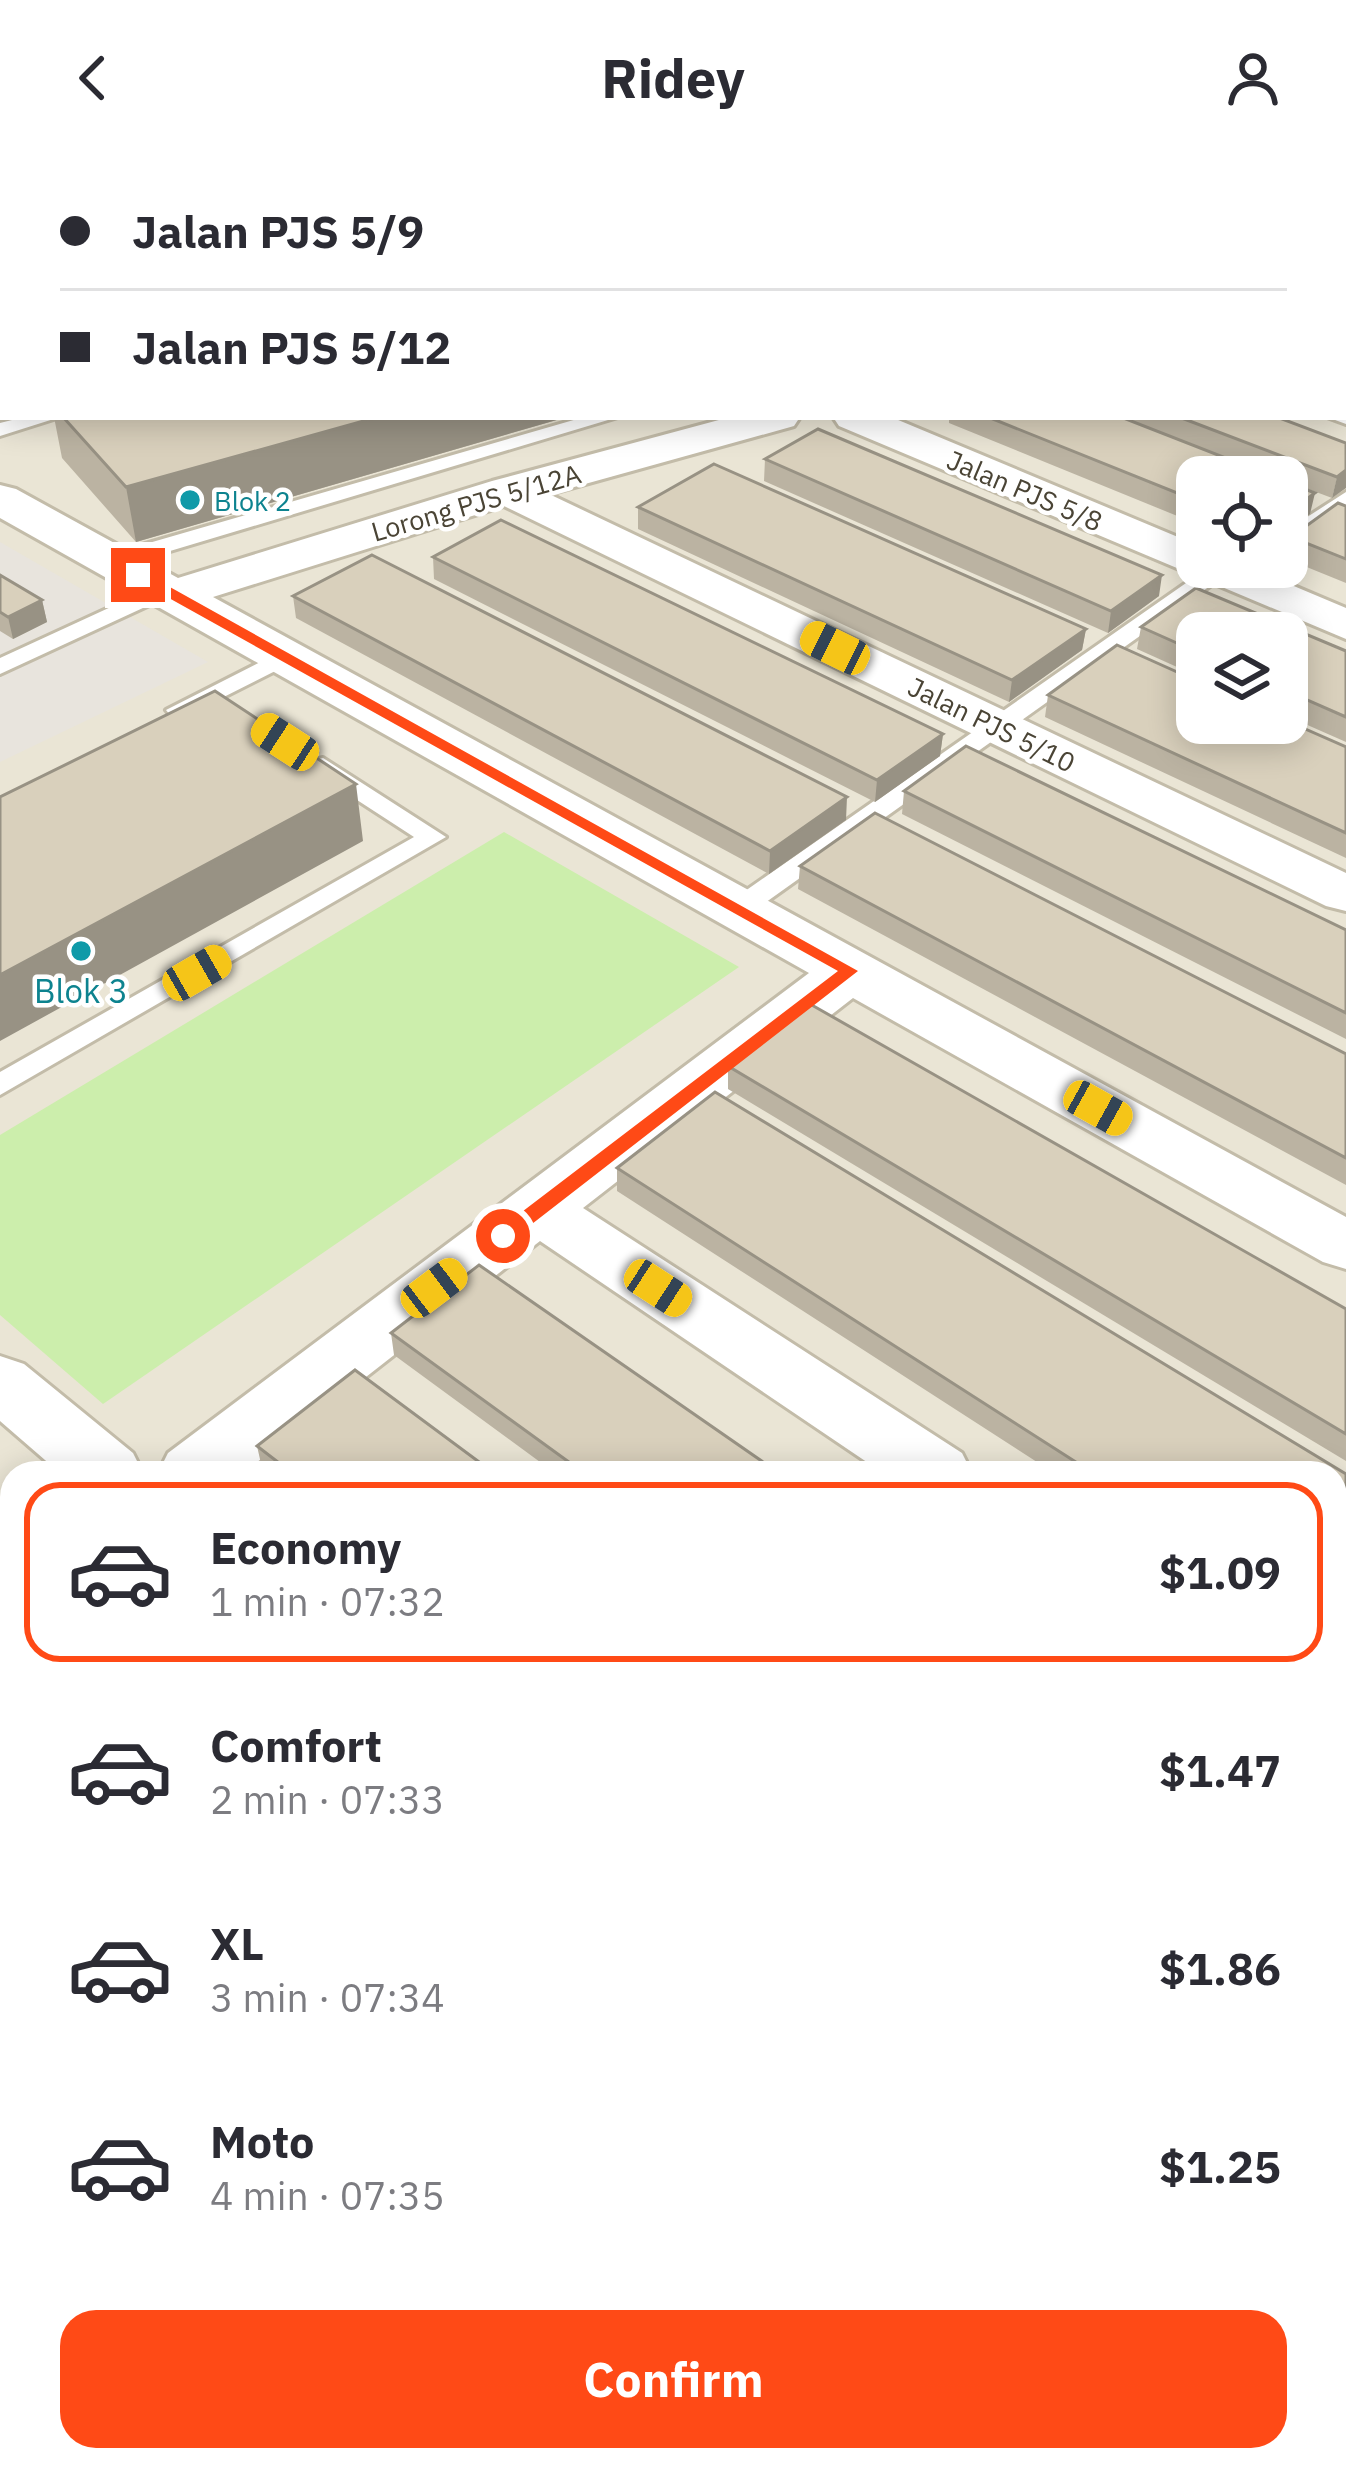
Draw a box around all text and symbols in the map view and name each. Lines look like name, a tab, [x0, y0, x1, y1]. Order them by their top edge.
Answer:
text: Ridey	[601, 43, 745, 113]
icon: back	[60, 45, 126, 111]
icon: person	[1220, 45, 1286, 111]
text: Jalan PJS 5/9	[132, 202, 424, 260]
text: Jalan PJS 5/12	[132, 318, 451, 376]
street label: Jalan PJS 5/8	[942, 442, 1108, 538]
street label: Lorong PJS 5/12A	[367, 455, 585, 549]
map controls	[1176, 456, 1308, 744]
button: locate	[1176, 456, 1308, 588]
place label: Blok 2	[214, 483, 291, 518]
marker: Blok 2	[177, 487, 203, 513]
route end	[111, 548, 165, 602]
button: layers	[1176, 612, 1308, 744]
car	[795, 616, 875, 680]
street label: Jalan PJS 5/10	[903, 668, 1081, 780]
car	[245, 707, 325, 777]
marker: Blok 3	[68, 938, 94, 964]
car	[157, 939, 237, 1007]
place label: Blok 3	[34, 969, 128, 1012]
car	[1058, 1075, 1138, 1141]
route start	[476, 1209, 530, 1263]
car	[394, 1252, 474, 1324]
car	[618, 1253, 698, 1323]
icon: car	[66, 1518, 174, 1626]
text: Economy	[210, 1518, 401, 1576]
text: $1.09	[1159, 1543, 1281, 1601]
text: 1 min · 07:32	[210, 1576, 445, 1627]
icon: car	[66, 1716, 174, 1824]
text: Comfort	[210, 1716, 382, 1774]
text: $1.47	[1159, 1741, 1281, 1799]
text: 2 min · 07:33	[210, 1774, 445, 1825]
icon: car	[66, 1914, 174, 2022]
text: XL	[210, 1914, 264, 1972]
text: $1.86	[1159, 1939, 1281, 1997]
text: 3 min · 07:34	[210, 1972, 445, 2023]
icon: car	[66, 2112, 174, 2220]
text: Moto	[210, 2112, 314, 2170]
text: $1.25	[1159, 2137, 1281, 2195]
text: 4 min · 07:35	[210, 2170, 445, 2221]
button: Confirm	[60, 2310, 1287, 2448]

